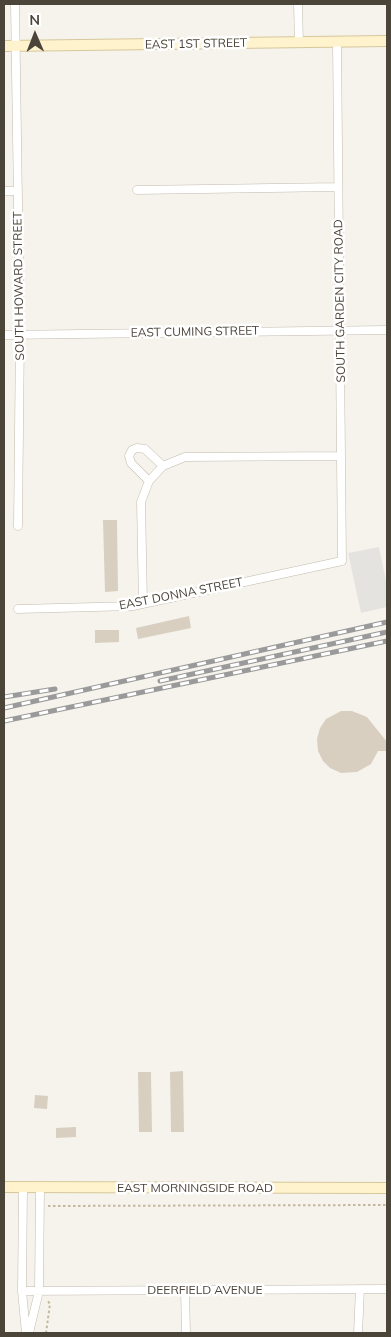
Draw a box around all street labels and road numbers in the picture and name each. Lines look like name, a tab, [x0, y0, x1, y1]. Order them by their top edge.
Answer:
street label: EAST 1ST STREET	[145, 36, 247, 52]
street label: SOUTH HOWARD STREET	[10, 211, 28, 361]
street label: SOUTH GARDEN CITY ROAD	[331, 219, 349, 383]
street label: EAST CUMING STREET	[131, 324, 259, 340]
street label: EAST DONNA STREET	[118, 575, 244, 613]
street label: EAST MORNINGSIDE ROAD	[117, 1181, 273, 1195]
street label: DEERFIELD AVENUE	[147, 1283, 263, 1297]

